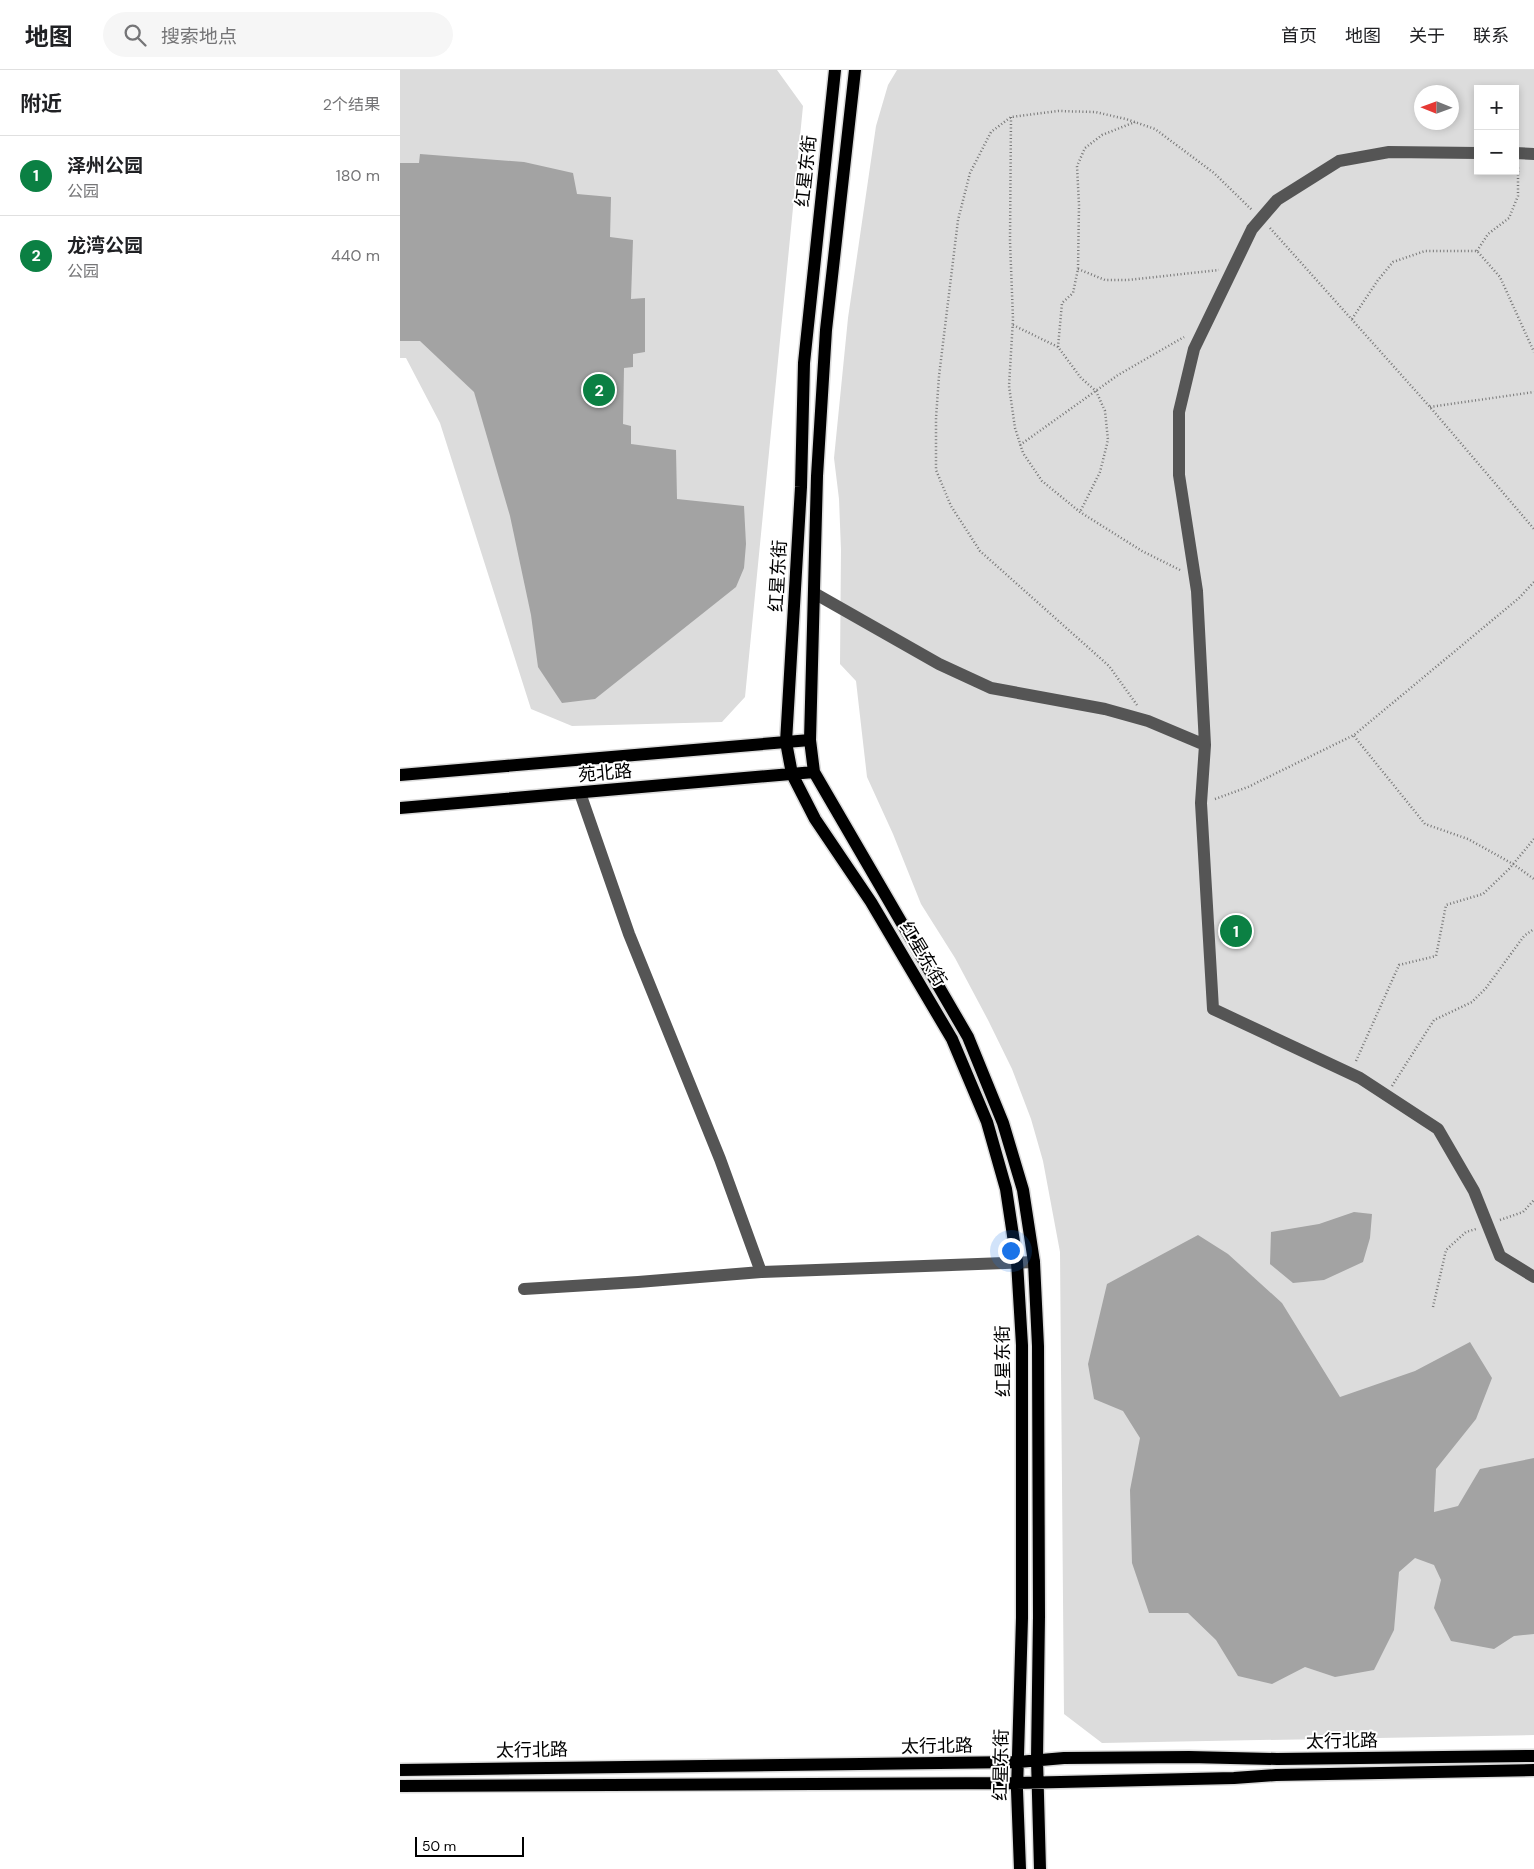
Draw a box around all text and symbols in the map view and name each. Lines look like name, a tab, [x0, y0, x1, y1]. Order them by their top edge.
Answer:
search box	[103, 12, 453, 57]
text: 地图	[25, 21, 73, 52]
icon: search	[121, 21, 149, 49]
text: 搜索地点	[161, 24, 237, 49]
text: 首页	[1281, 24, 1317, 48]
text: 地图	[1345, 24, 1381, 48]
text: 关于	[1409, 24, 1445, 48]
text: 联系	[1473, 24, 1509, 48]
north arrow	[1414, 85, 1459, 130]
map controls	[1474, 85, 1519, 175]
button: +	[1474, 85, 1519, 130]
text: 附近	[20, 90, 62, 118]
text: 2个结果	[323, 94, 380, 115]
button: −	[1474, 130, 1519, 175]
street label: 红星东街	[790, 134, 822, 208]
text: 泽州公园	[67, 153, 143, 178]
text: 1	[33, 165, 39, 186]
text: 180 m	[336, 165, 380, 186]
text: 公园	[67, 181, 99, 202]
text: 龙湾公园	[67, 233, 143, 258]
text: 2	[31, 245, 41, 266]
text: 440 m	[331, 245, 380, 266]
text: 公园	[67, 261, 99, 282]
pin: 2	[583, 371, 615, 409]
street label: 红星东街	[764, 539, 792, 613]
street label: 苑北路	[577, 759, 633, 787]
pin: 1	[1220, 912, 1252, 950]
street label: 红星东街	[894, 917, 952, 991]
your location	[998, 1238, 1024, 1264]
street label: 红星东街	[990, 1325, 1016, 1397]
street label: 太行北路	[1306, 1728, 1378, 1754]
street label: 红星东街	[988, 1729, 1014, 1801]
street label: 太行北路	[901, 1733, 973, 1759]
street label: 太行北路	[496, 1737, 568, 1763]
scale bar	[415, 1834, 524, 1857]
text: 50 m	[422, 1837, 456, 1855]

